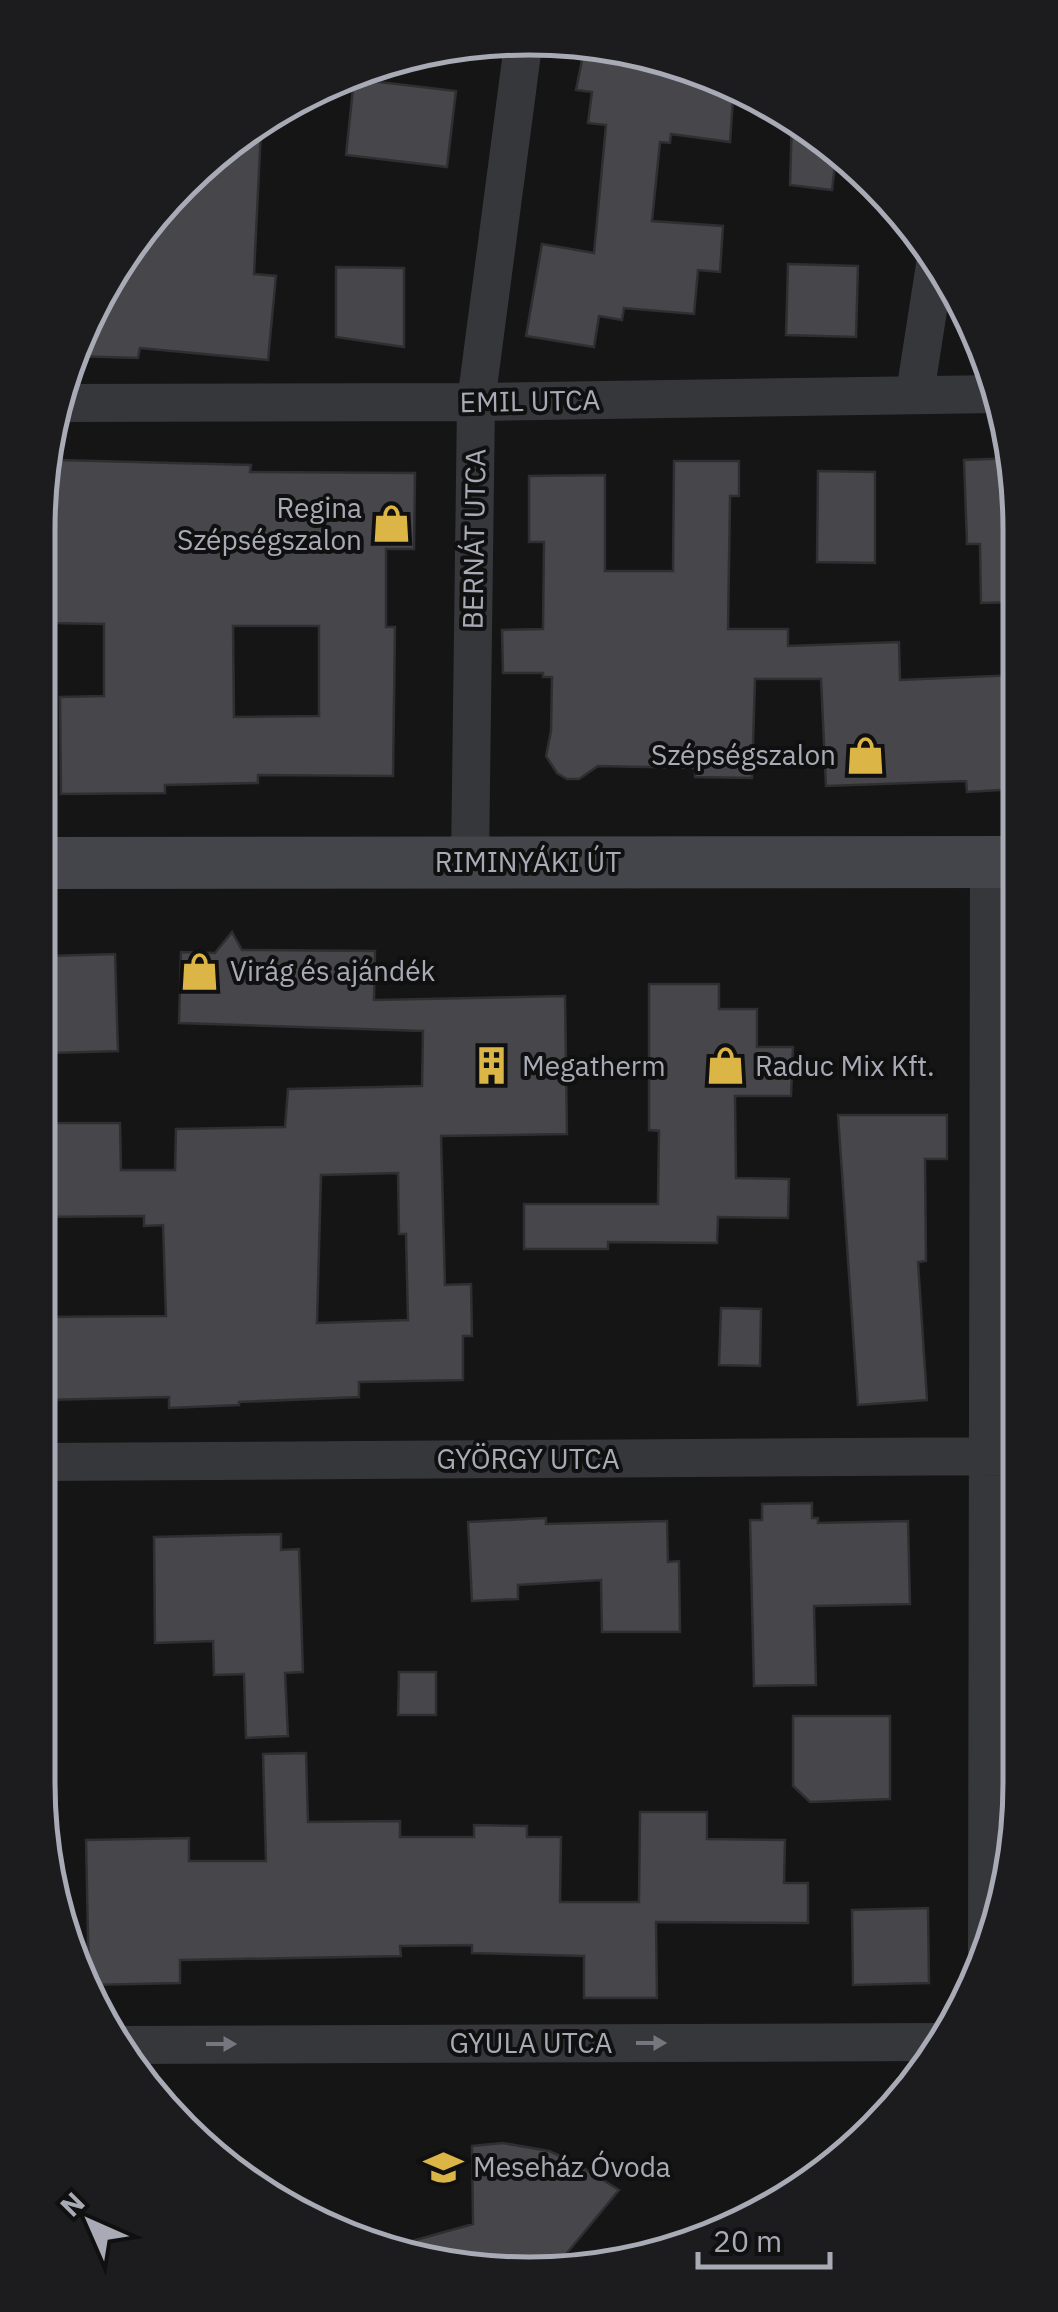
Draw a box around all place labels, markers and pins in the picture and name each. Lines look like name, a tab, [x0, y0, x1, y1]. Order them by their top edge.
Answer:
place label: Regina Szépségszalon	[177, 489, 362, 558]
shop icon: Regina Szépségszalon	[371, 503, 413, 545]
shop icon: Szépségszalon	[845, 734, 887, 776]
place label: Szépségszalon	[651, 736, 836, 773]
shop icon: Virág és ajándék	[179, 950, 221, 992]
place label: Virág és ajándék	[230, 952, 436, 989]
building icon: Megatherm	[471, 1045, 513, 1087]
shop icon: Raduc Mix Kft.	[704, 1045, 746, 1087]
place label: Megatherm	[522, 1047, 666, 1084]
place label: Raduc Mix Kft.	[755, 1047, 935, 1084]
school or university icon: Meseház Óvoda	[422, 2146, 464, 2188]
place label: Meseház Óvoda	[473, 2148, 671, 2185]

